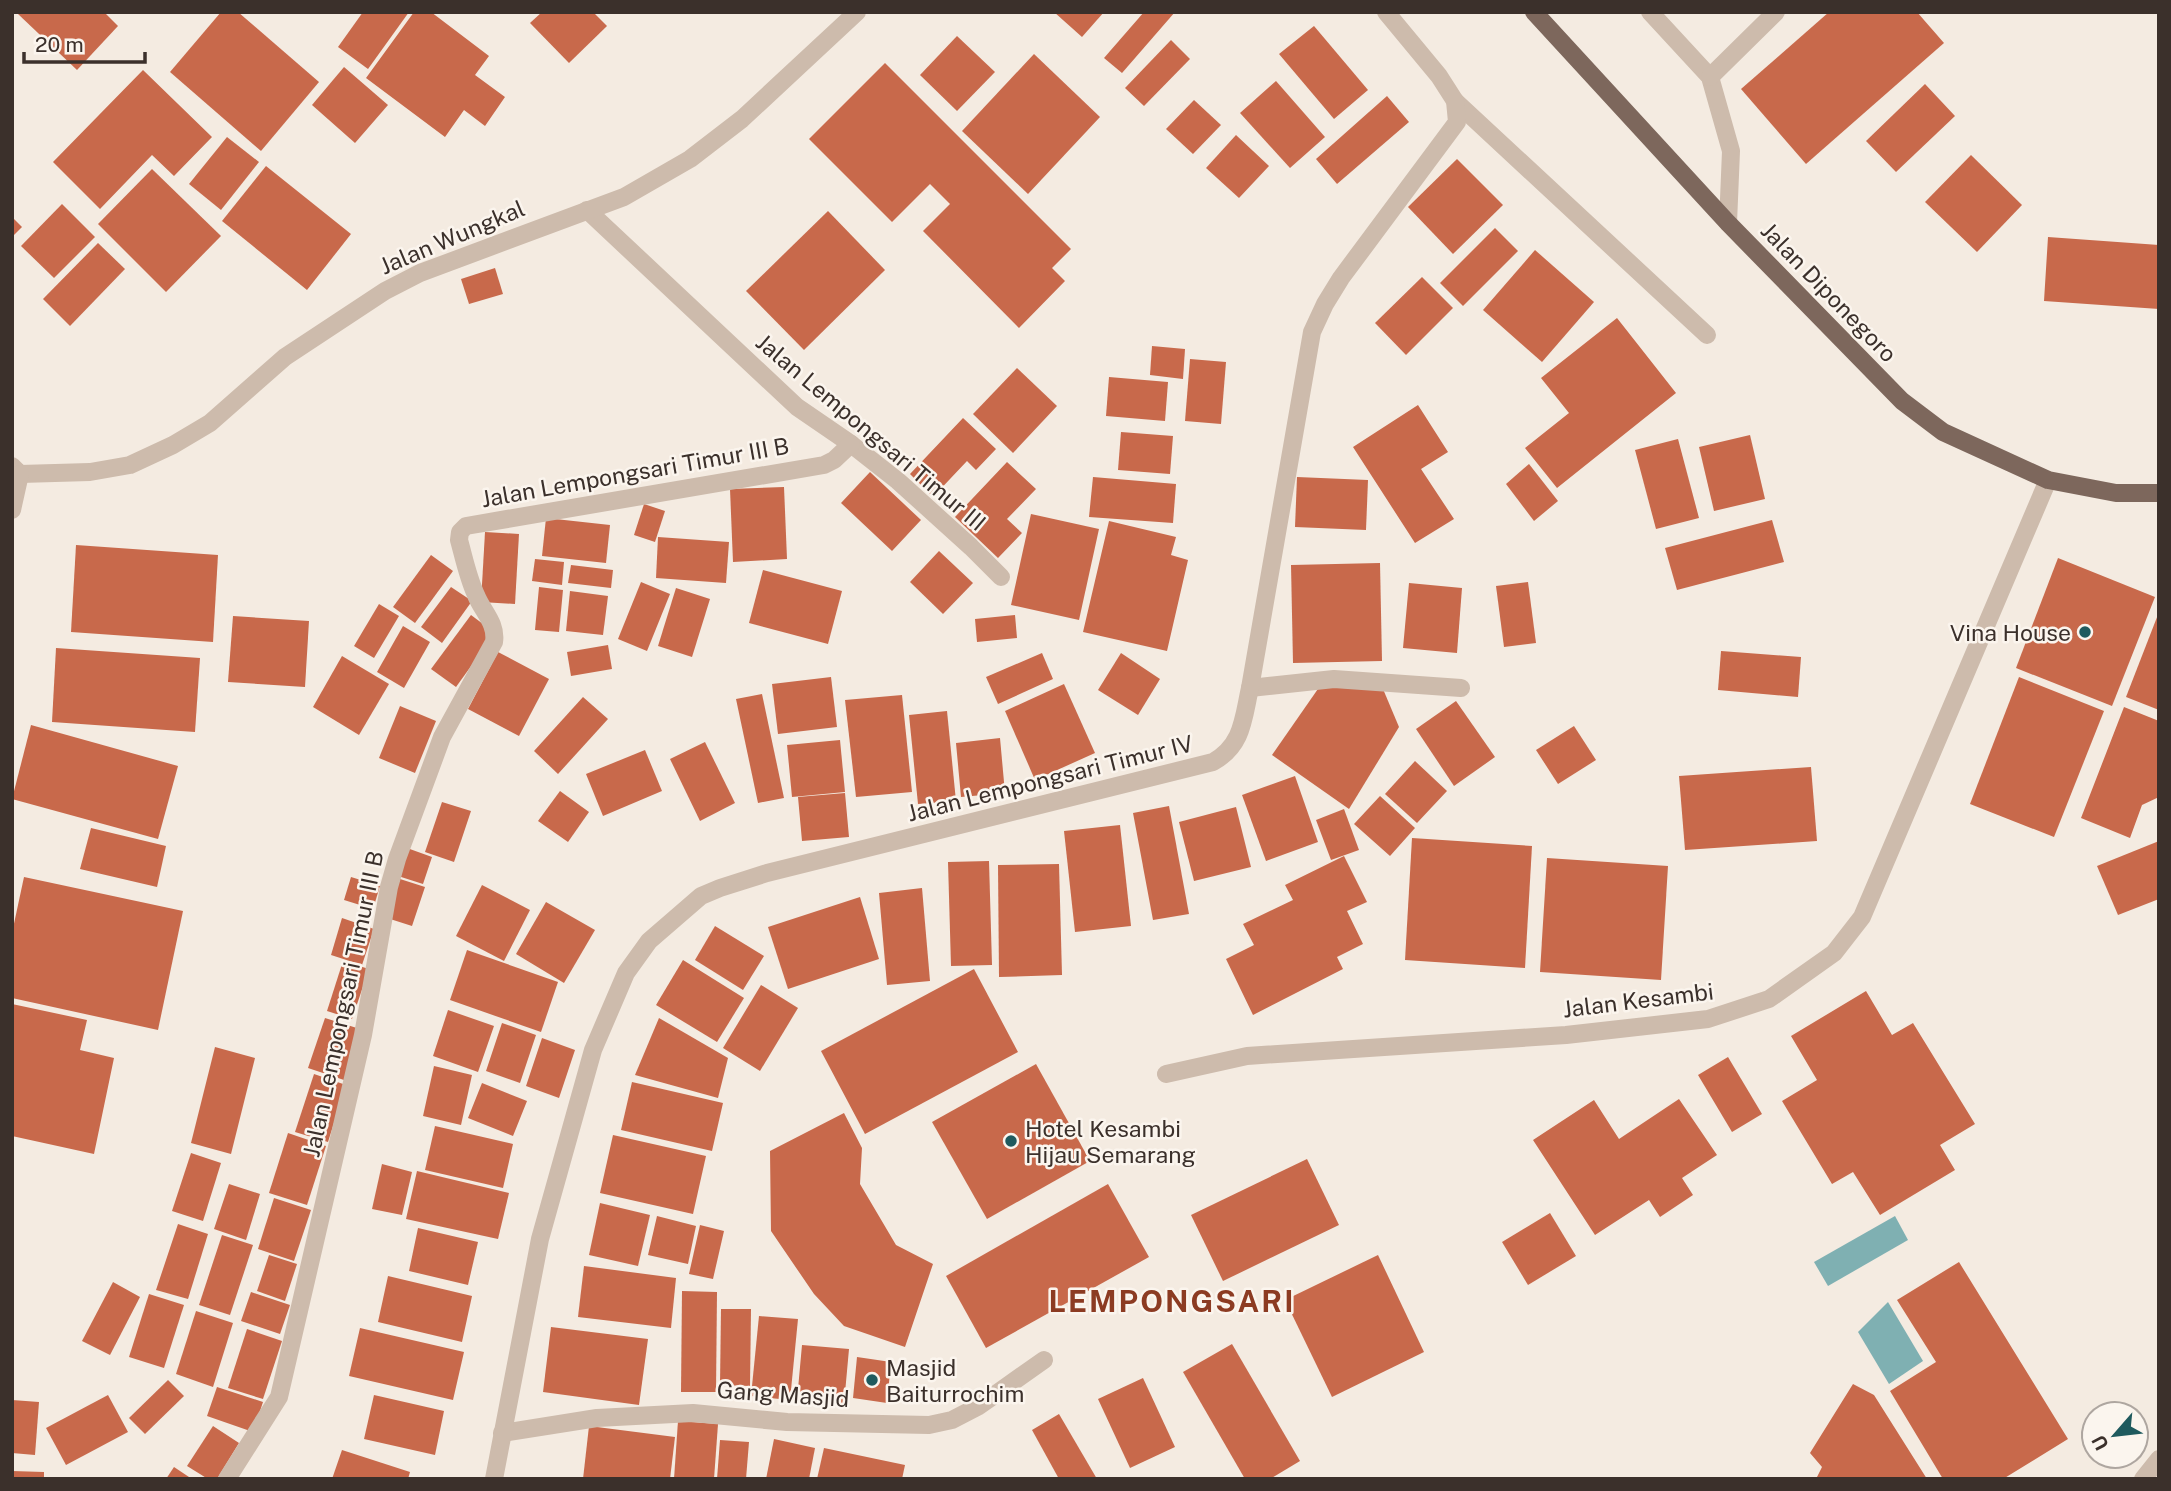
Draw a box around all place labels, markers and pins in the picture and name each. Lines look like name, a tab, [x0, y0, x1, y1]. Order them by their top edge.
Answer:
place label: Vina House	[1950, 619, 2071, 646]
marker: Vina House	[2077, 624, 2093, 640]
place label: Hotel Kesambi Hijau Semarang	[1025, 1115, 1196, 1168]
marker: Hotel Kesambi Hijau Semarang	[1003, 1133, 1019, 1149]
place label: Masjid Baiturrochim	[886, 1354, 1024, 1407]
marker: Masjid Baiturrochim	[864, 1372, 880, 1388]

